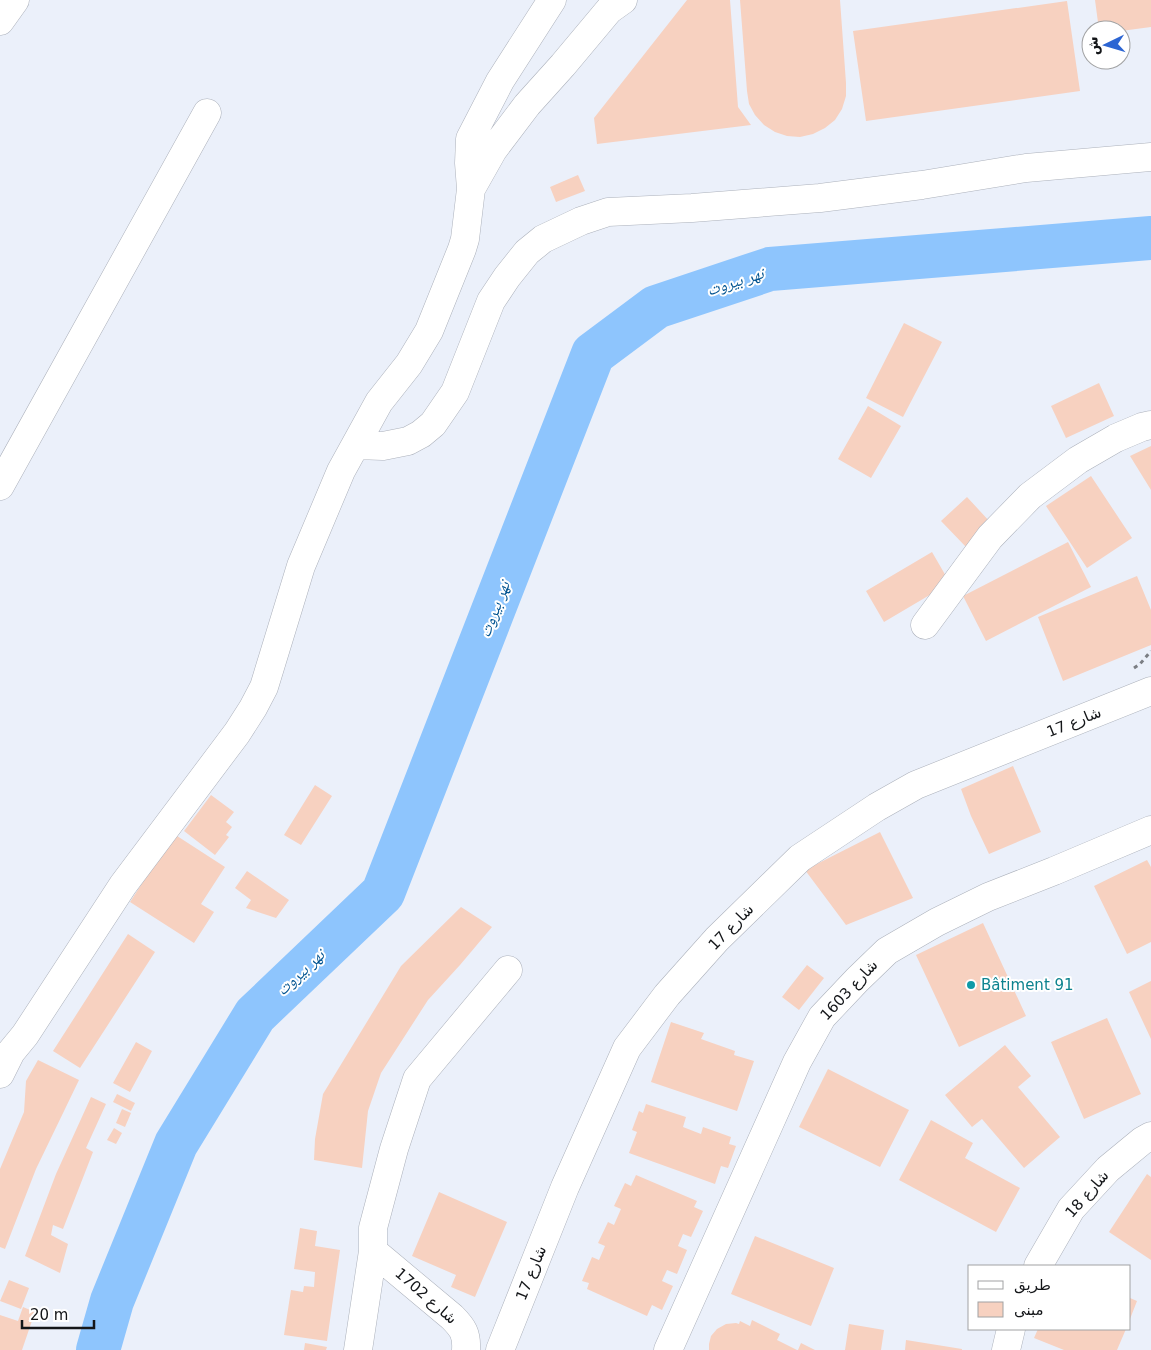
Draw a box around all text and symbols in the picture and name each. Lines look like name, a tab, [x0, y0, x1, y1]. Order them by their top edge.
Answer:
north arrow	[1081, 20, 1131, 70]
text: ش	[1084, 36, 1102, 56]
water label: نهر بيروت	[704, 263, 768, 300]
water label: نهر بيروت	[475, 576, 515, 640]
street label: شارع 17	[1044, 703, 1104, 741]
street label: شارع 17	[705, 900, 757, 954]
water label: نهر بيروت	[272, 944, 330, 999]
street label: شارع 1603	[816, 956, 882, 1024]
place label: Bâtiment 91	[981, 976, 1074, 994]
marker: Bâtiment 91	[965, 979, 977, 991]
street label: شارع 18	[1061, 1167, 1113, 1221]
street label: شارع 17	[512, 1243, 550, 1303]
street label: شارع 1702	[391, 1264, 461, 1328]
legend	[968, 1265, 1131, 1330]
text: طريق	[1014, 1276, 1051, 1294]
scale bar	[22, 1298, 95, 1330]
text: مبنى	[1014, 1301, 1044, 1319]
text: 20 m	[30, 1306, 68, 1324]

